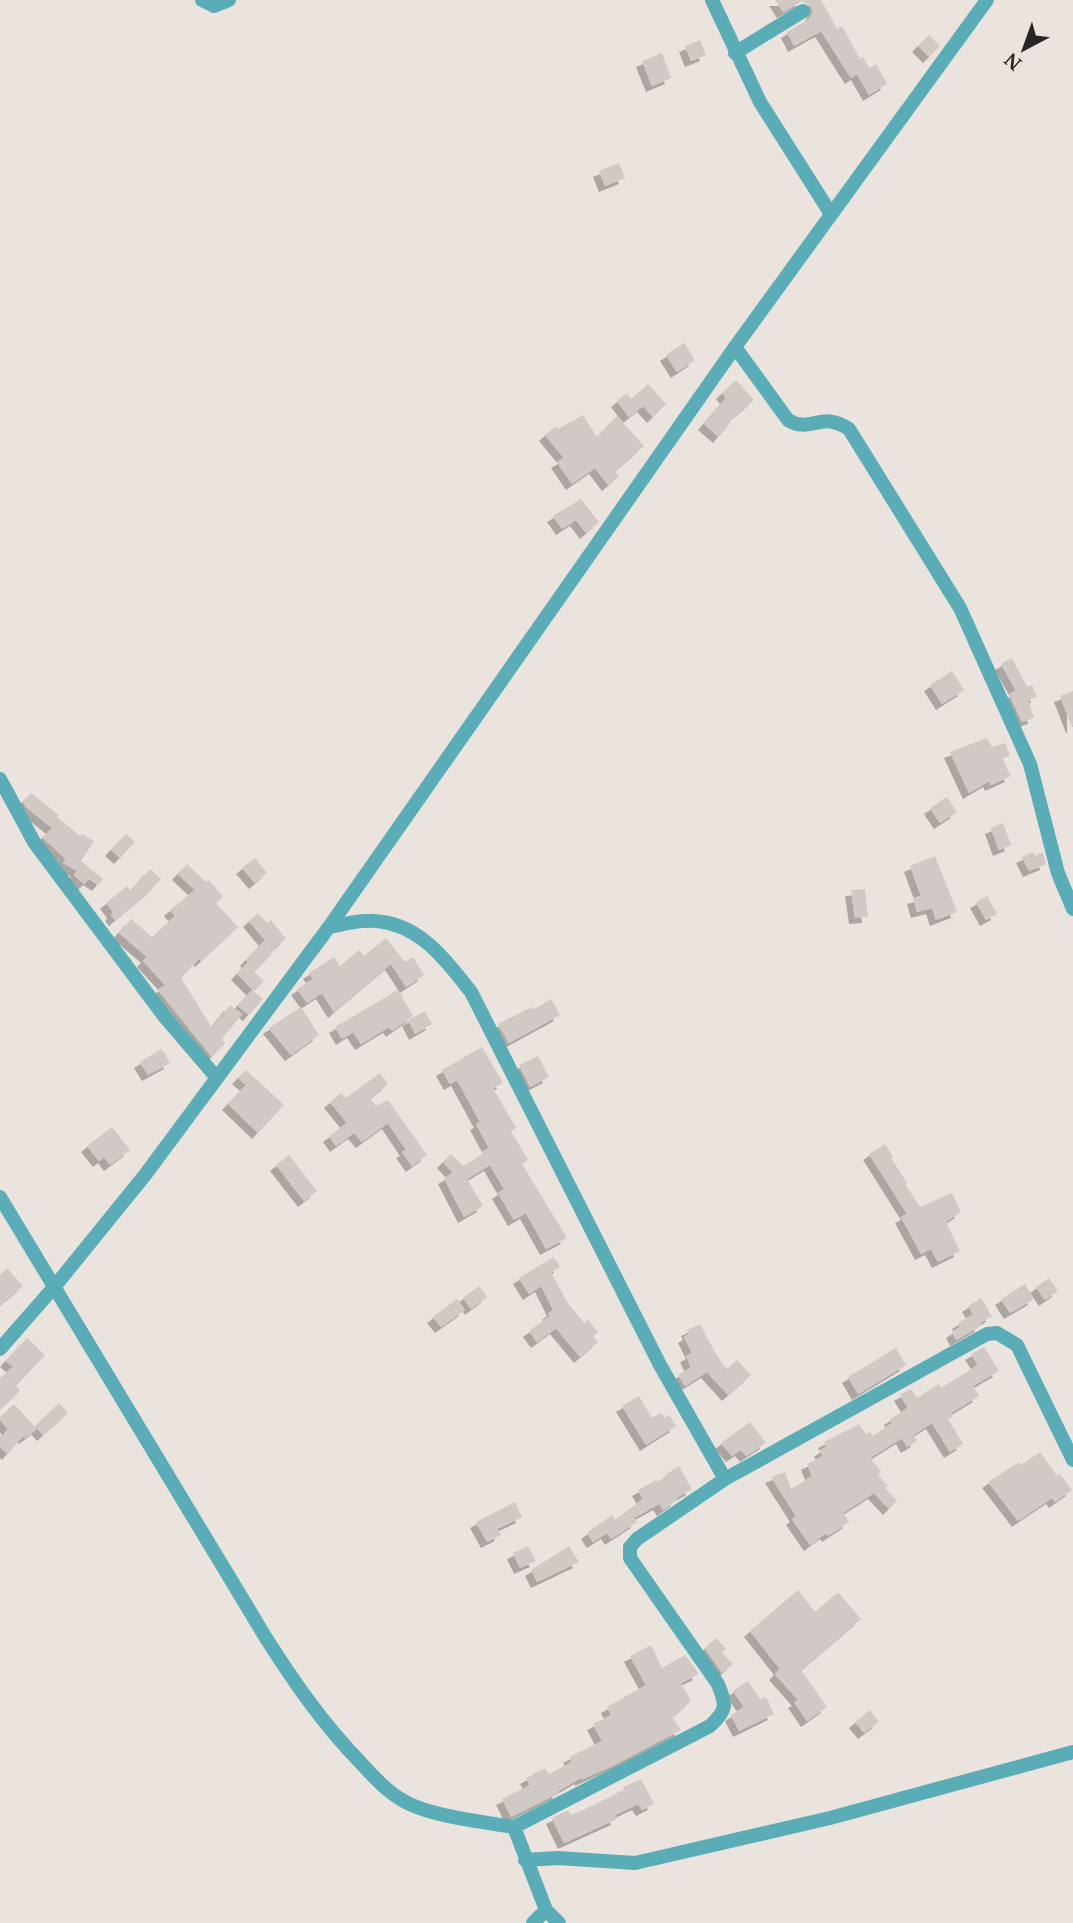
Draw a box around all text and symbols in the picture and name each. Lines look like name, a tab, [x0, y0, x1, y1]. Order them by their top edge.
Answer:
north arrow	[989, 14, 1059, 84]
text: N	[999, 47, 1027, 77]

